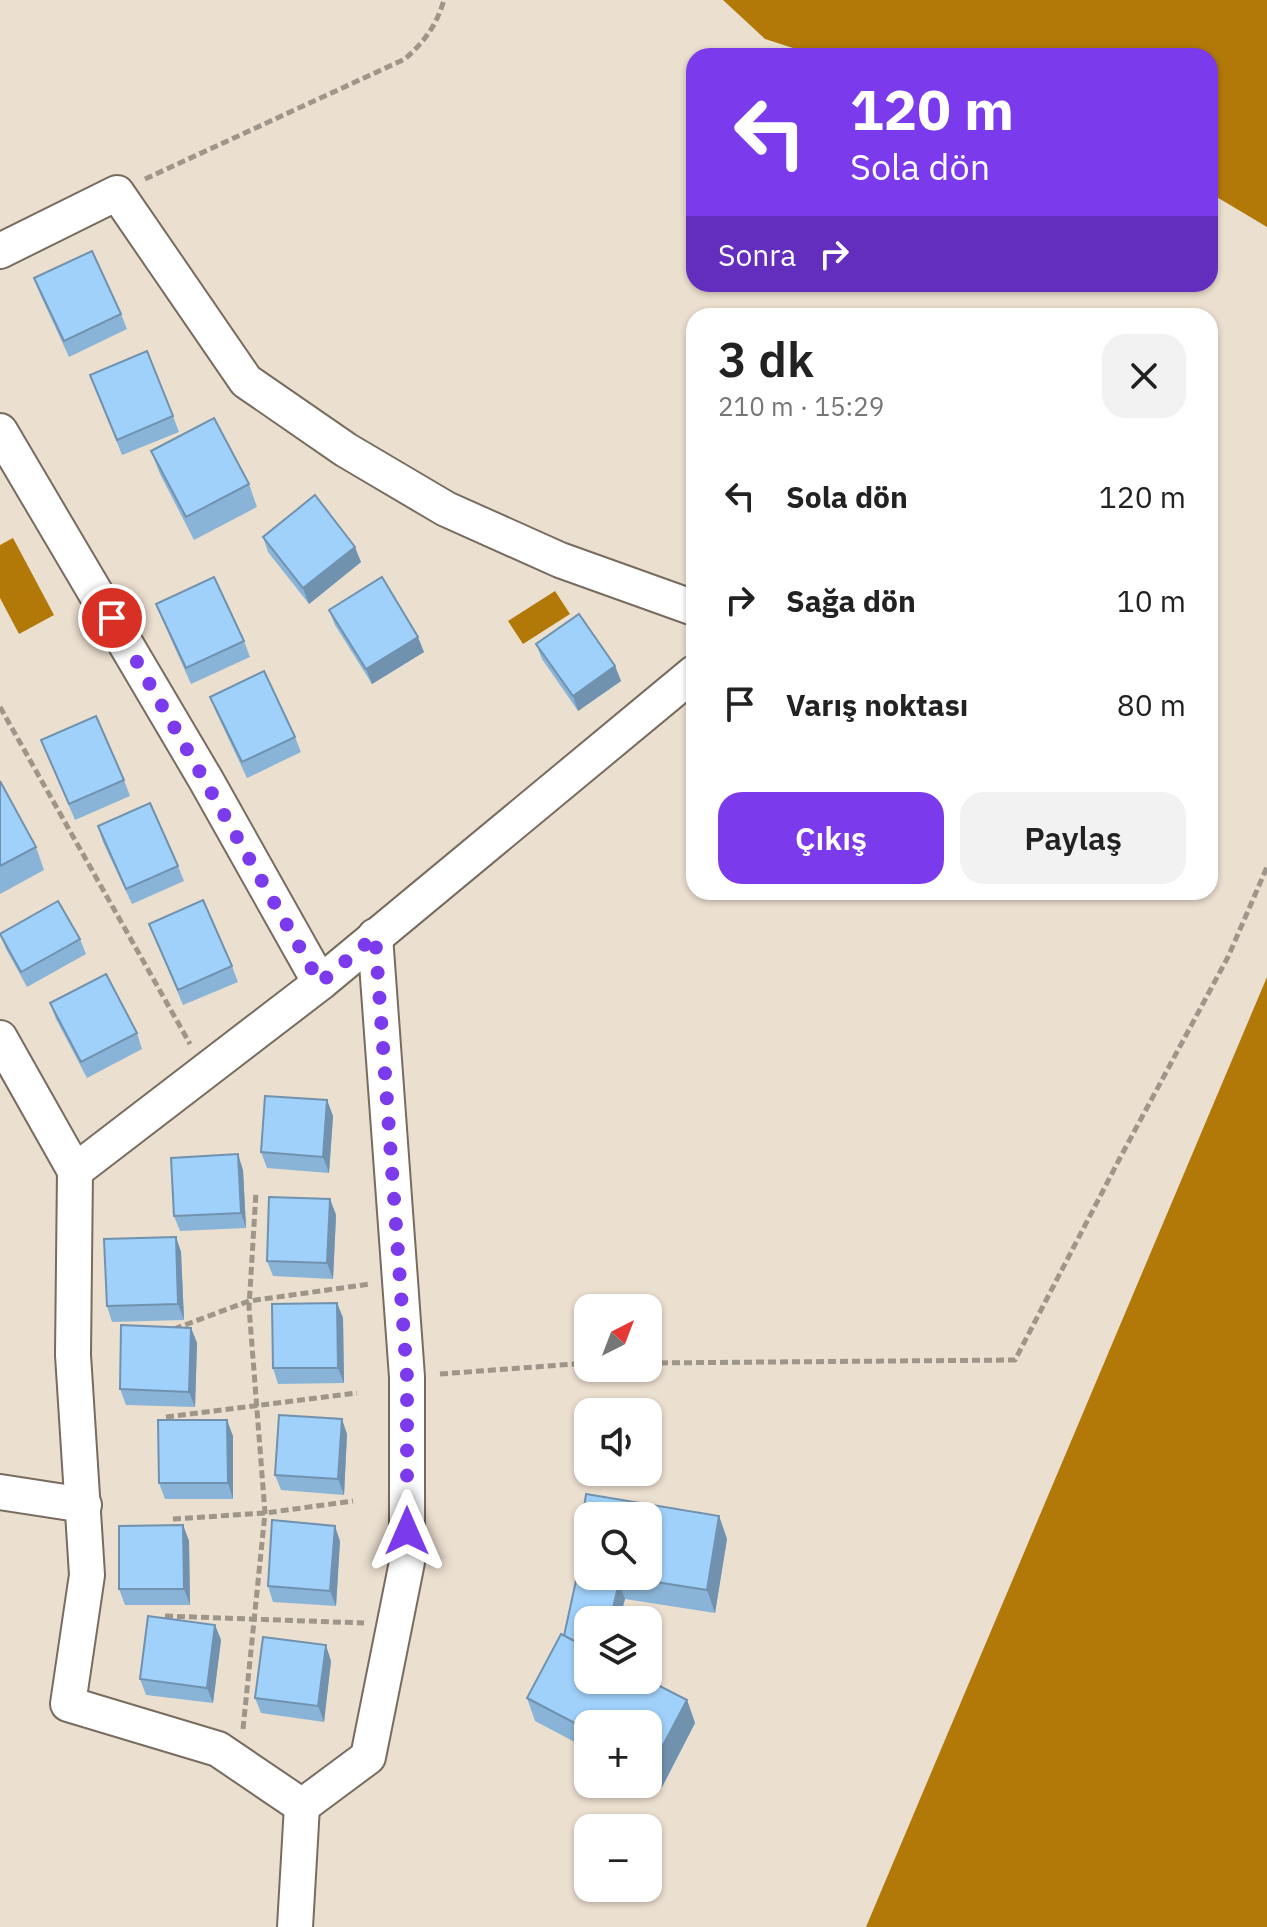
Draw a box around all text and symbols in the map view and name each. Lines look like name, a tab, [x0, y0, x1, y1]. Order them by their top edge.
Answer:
text: 120 m	[850, 73, 1014, 145]
icon: left	[718, 80, 822, 184]
text: Sola dön	[850, 143, 990, 190]
icon: right	[812, 232, 856, 276]
text: Sonra	[718, 235, 796, 274]
text: 3 dk	[718, 328, 814, 390]
button: close	[1102, 334, 1186, 418]
text: 210 m · 15:29	[718, 389, 884, 423]
icon: left	[718, 474, 762, 518]
text: Sola dön	[786, 477, 908, 516]
text: 120 m	[1099, 477, 1186, 516]
icon: right	[718, 578, 762, 622]
text: Sağa dön	[786, 581, 916, 620]
text: 10 m	[1117, 581, 1186, 620]
pin	[78, 584, 146, 652]
icon: arrive	[90, 596, 134, 640]
icon: arrive	[718, 682, 762, 726]
text: Varış noktası	[786, 685, 968, 724]
text: 80 m	[1117, 685, 1186, 724]
button: Çıkış	[718, 792, 944, 884]
button: Paylaş	[960, 792, 1186, 884]
north arrow	[574, 1294, 662, 1382]
map controls	[574, 1294, 662, 1902]
button: sound	[574, 1398, 662, 1486]
position arrow	[365, 1489, 449, 1573]
button: search	[574, 1502, 662, 1590]
button: layers	[574, 1606, 662, 1694]
button: +	[574, 1710, 662, 1798]
button: −	[574, 1814, 662, 1902]

